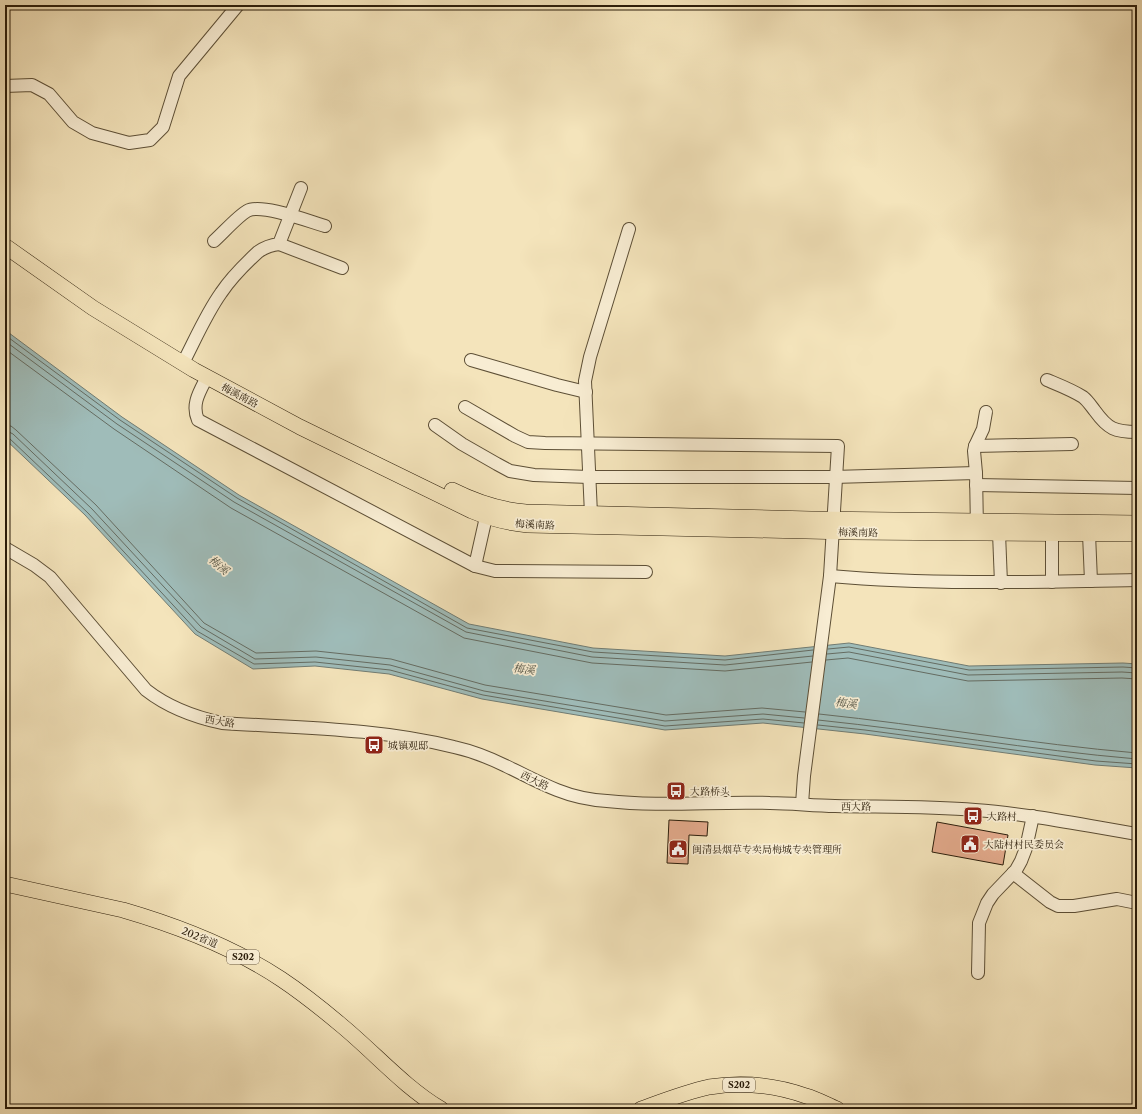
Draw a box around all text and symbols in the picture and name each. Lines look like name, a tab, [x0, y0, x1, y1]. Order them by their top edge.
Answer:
street label: 梅溪南路	[219, 380, 260, 411]
street label: 梅溪南路	[515, 517, 555, 532]
street label: 梅溪南路	[838, 526, 878, 539]
water label: 梅溪	[206, 553, 233, 578]
water label: 梅溪	[512, 661, 537, 677]
water label: 梅溪	[834, 695, 859, 711]
street label: 西大路	[204, 713, 236, 730]
bus stop icon: 城镇观邸	[363, 734, 385, 756]
place label: 城镇观邸	[388, 739, 428, 752]
street label: 西大路	[518, 768, 551, 793]
bus stop icon: 大路桥头	[665, 780, 687, 802]
place label: 大路桥头	[690, 785, 730, 798]
street label: 西大路	[841, 800, 871, 813]
bus stop icon: 大路村	[962, 805, 984, 827]
place label: 大路村	[987, 810, 1017, 823]
public building icon: 大陆村村民委员会	[959, 833, 981, 855]
public building icon: 闽清县烟草专卖局梅城专卖管理所	[667, 838, 689, 860]
place label: 大陆村村民委员会	[984, 838, 1064, 851]
place label: 闽清县烟草专卖局梅城专卖管理所	[692, 843, 842, 856]
street label: 202省道	[180, 924, 220, 951]
road number: S202	[227, 950, 259, 964]
road number: S202	[723, 1078, 755, 1092]

